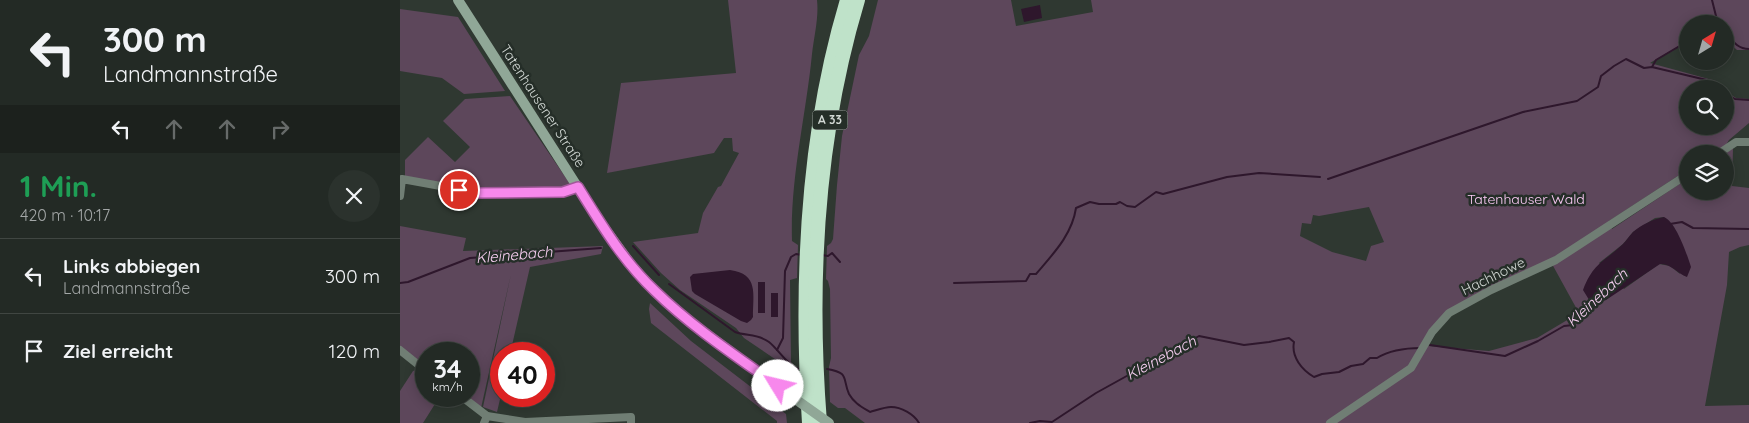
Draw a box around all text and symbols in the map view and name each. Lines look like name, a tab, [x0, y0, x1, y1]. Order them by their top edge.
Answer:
north arrow	[1679, 15, 1734, 70]
map controls	[1679, 15, 1734, 200]
text: 300 m	[103, 17, 207, 61]
icon: left	[20, 20, 85, 85]
street label: Tatenhausener Straße	[497, 41, 590, 171]
text: Landmannstraße	[103, 60, 278, 88]
button: search	[1679, 80, 1734, 135]
road number: A 33	[812, 110, 848, 130]
icon: left	[107, 115, 135, 143]
icon: ahead	[160, 115, 188, 143]
icon: ahead	[213, 115, 241, 143]
icon: right	[266, 115, 294, 143]
button: layers	[1679, 145, 1734, 200]
text: 1 Min.	[20, 167, 97, 205]
pin	[438, 169, 480, 211]
button: close	[328, 170, 380, 222]
icon: arrive	[445, 176, 473, 204]
park label: Tatenhauser Wald	[1467, 190, 1585, 208]
text: 420 m · 10:17	[20, 205, 110, 225]
water label: Kleinebach	[475, 242, 553, 267]
street label: Hachhowe	[1458, 253, 1528, 299]
text: Links abbiegen	[63, 254, 200, 278]
icon: left	[20, 262, 48, 290]
text: 300 m	[325, 264, 380, 288]
water label: Kleinebach	[1562, 264, 1632, 331]
text: Landmannstraße	[63, 278, 190, 298]
water label: Kleinebach	[1122, 331, 1200, 384]
icon: arrive	[20, 337, 48, 365]
text: Ziel erreicht	[63, 339, 173, 363]
text: 120 m	[329, 339, 380, 363]
speed limit sign: 40	[490, 342, 555, 407]
text: 34	[433, 353, 462, 384]
position arrow	[751, 359, 803, 411]
text: km/h	[432, 379, 463, 394]

